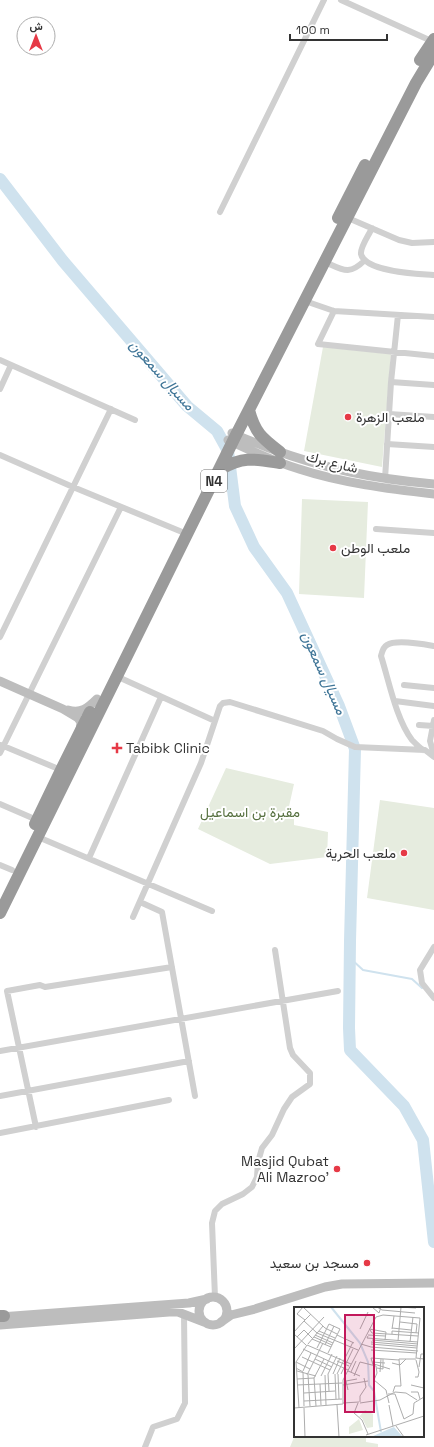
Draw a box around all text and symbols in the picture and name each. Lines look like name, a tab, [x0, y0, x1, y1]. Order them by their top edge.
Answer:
north arrow	[16, 16, 56, 56]
scale bar	[290, 16, 387, 42]
text: ش	[29, 19, 43, 33]
text: 100 m	[296, 22, 330, 38]
water label: مسيال سمعون	[125, 335, 200, 415]
place label: ملعب الزهرة	[356, 408, 425, 426]
marker: ملعب الزهرة	[343, 412, 353, 422]
street label: شارع برك	[304, 447, 360, 479]
road number: N4	[201, 470, 227, 492]
place label: ملعب الوطن	[341, 539, 410, 557]
marker: ملعب الوطن	[328, 543, 338, 553]
water label: مسيال سمعون	[298, 628, 352, 718]
place label: Tabibk Clinic	[126, 739, 210, 757]
marker: Tabibk Clinic	[111, 742, 123, 754]
park label: مقبرة بن اسماعيل	[200, 803, 300, 821]
place label: ملعب الحرية	[326, 844, 396, 862]
marker: ملعب الحرية	[399, 848, 409, 858]
place label: Masjid Qubat Ali Mazroo'	[241, 1152, 329, 1186]
marker: Masjid Qubat Ali Mazroo'	[332, 1164, 342, 1174]
place label: مسجد بن سعيد	[270, 1254, 359, 1272]
marker: مسجد بن سعيد	[362, 1258, 372, 1268]
inset map	[294, 1307, 424, 1437]

